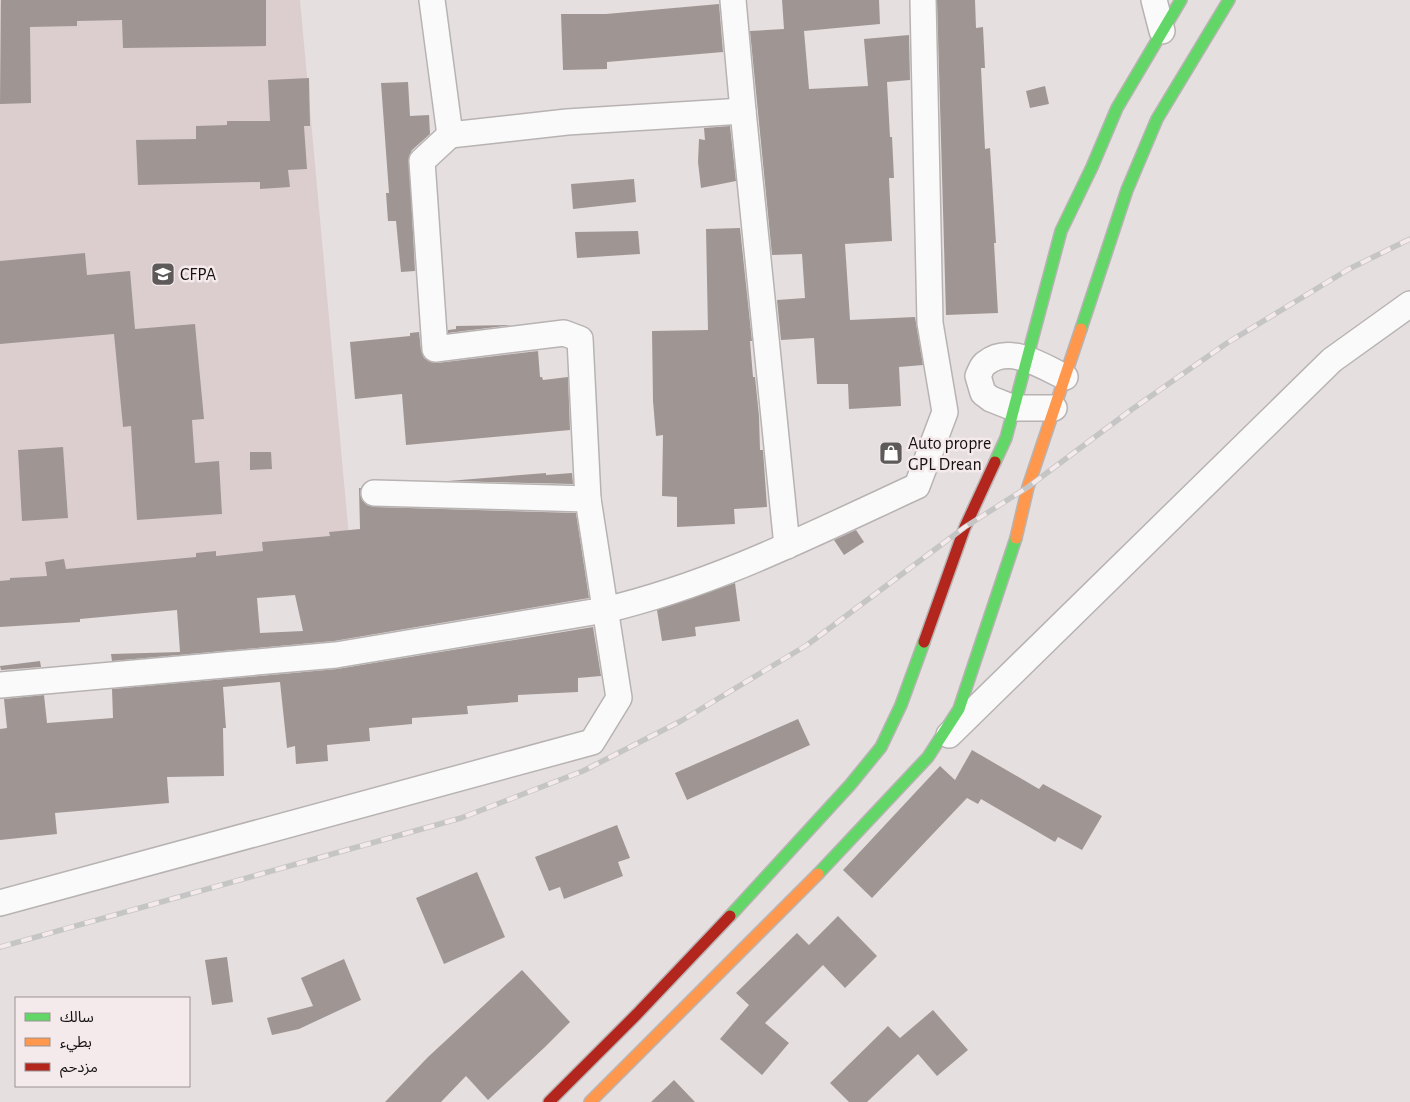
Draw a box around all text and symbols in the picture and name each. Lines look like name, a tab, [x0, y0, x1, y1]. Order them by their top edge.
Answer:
school or university icon: CFPA	[150, 261, 176, 287]
place label: CFPA	[180, 266, 217, 284]
place label: Auto propre GPL Drean	[908, 435, 991, 474]
shop icon: Auto propre GPL Drean	[878, 440, 904, 466]
legend	[15, 997, 190, 1087]
text: سالك	[60, 1010, 94, 1025]
text: بطيء	[60, 1035, 92, 1053]
text: مزدحم	[60, 1060, 98, 1078]

